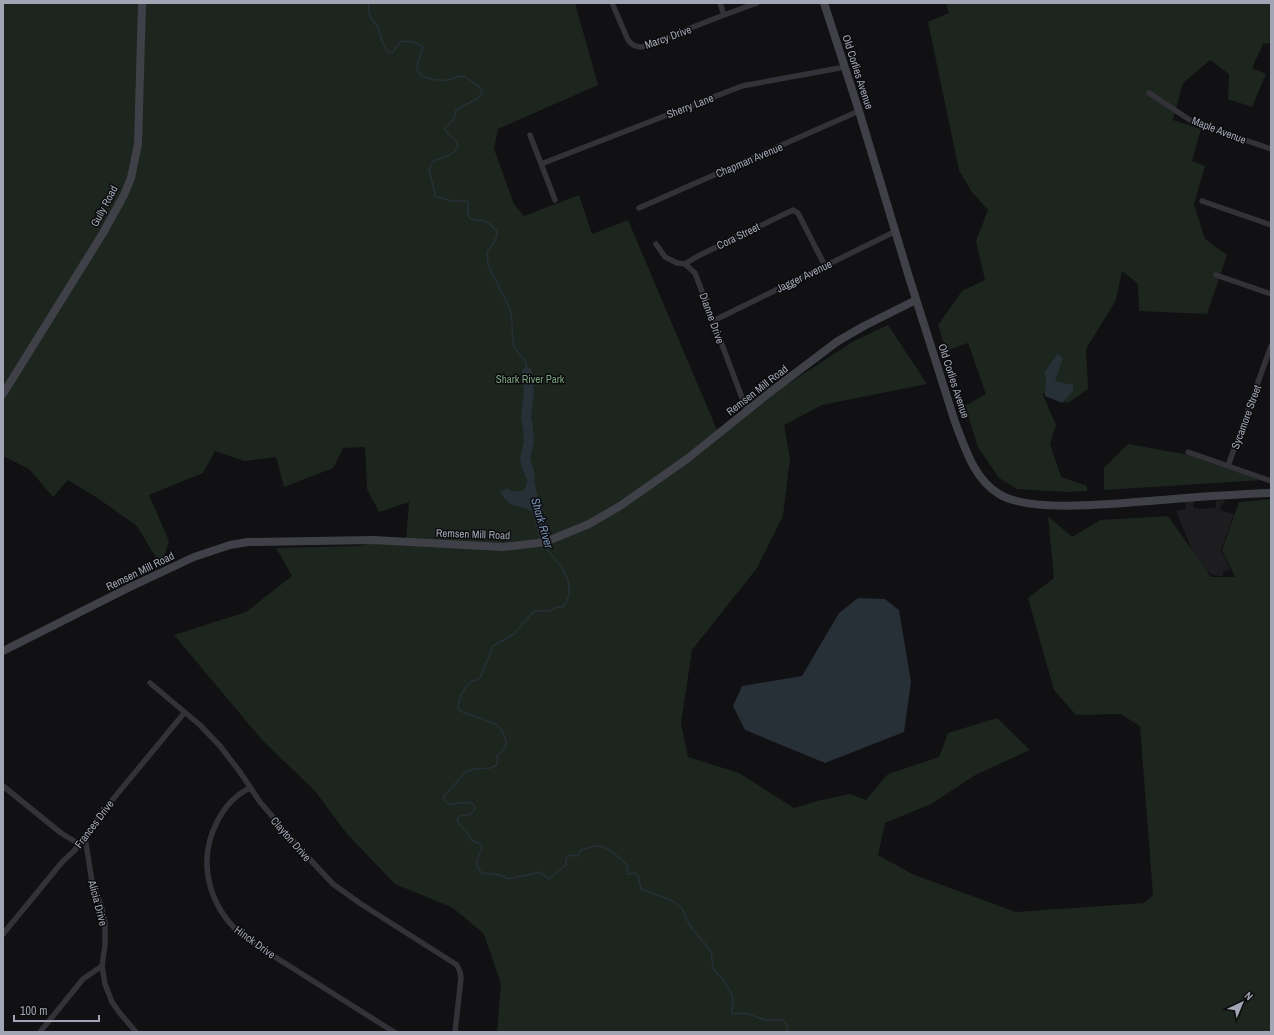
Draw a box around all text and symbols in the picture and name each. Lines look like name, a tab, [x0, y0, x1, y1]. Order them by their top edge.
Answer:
street label: Marcy Drive	[643, 22, 693, 52]
street label: Old Corlies Avenue	[839, 33, 877, 111]
street label: Sherry Lane	[665, 91, 715, 121]
street label: Maple Avenue	[1190, 113, 1248, 147]
street label: Chapman Avenue	[713, 140, 785, 180]
street label: Gully Road	[87, 183, 121, 229]
street label: Cora Street	[714, 219, 762, 252]
street label: Jagger Avenue	[774, 257, 834, 295]
street label: Dianne Drive	[696, 291, 728, 345]
street label: Old Corlies Avenue	[935, 342, 973, 420]
street label: Remsen Mill Road	[723, 362, 791, 418]
park label: Shark River Park	[496, 372, 565, 386]
street label: Sycamore Street	[1228, 383, 1264, 451]
water label: Shark River	[527, 496, 557, 551]
street label: Remsen Mill Road	[436, 526, 510, 542]
street label: Remsen Mill Road	[104, 548, 176, 594]
street label: Frances Drive	[71, 797, 117, 851]
street label: Clayton Drive	[268, 814, 314, 864]
street label: Alicia Drive	[85, 878, 111, 927]
street label: Hinck Drive	[232, 922, 278, 962]
north arrow	[1222, 983, 1262, 1023]
text: N	[1242, 989, 1256, 1003]
scale bar	[14, 997, 99, 1023]
text: 100 m	[20, 1003, 47, 1019]

